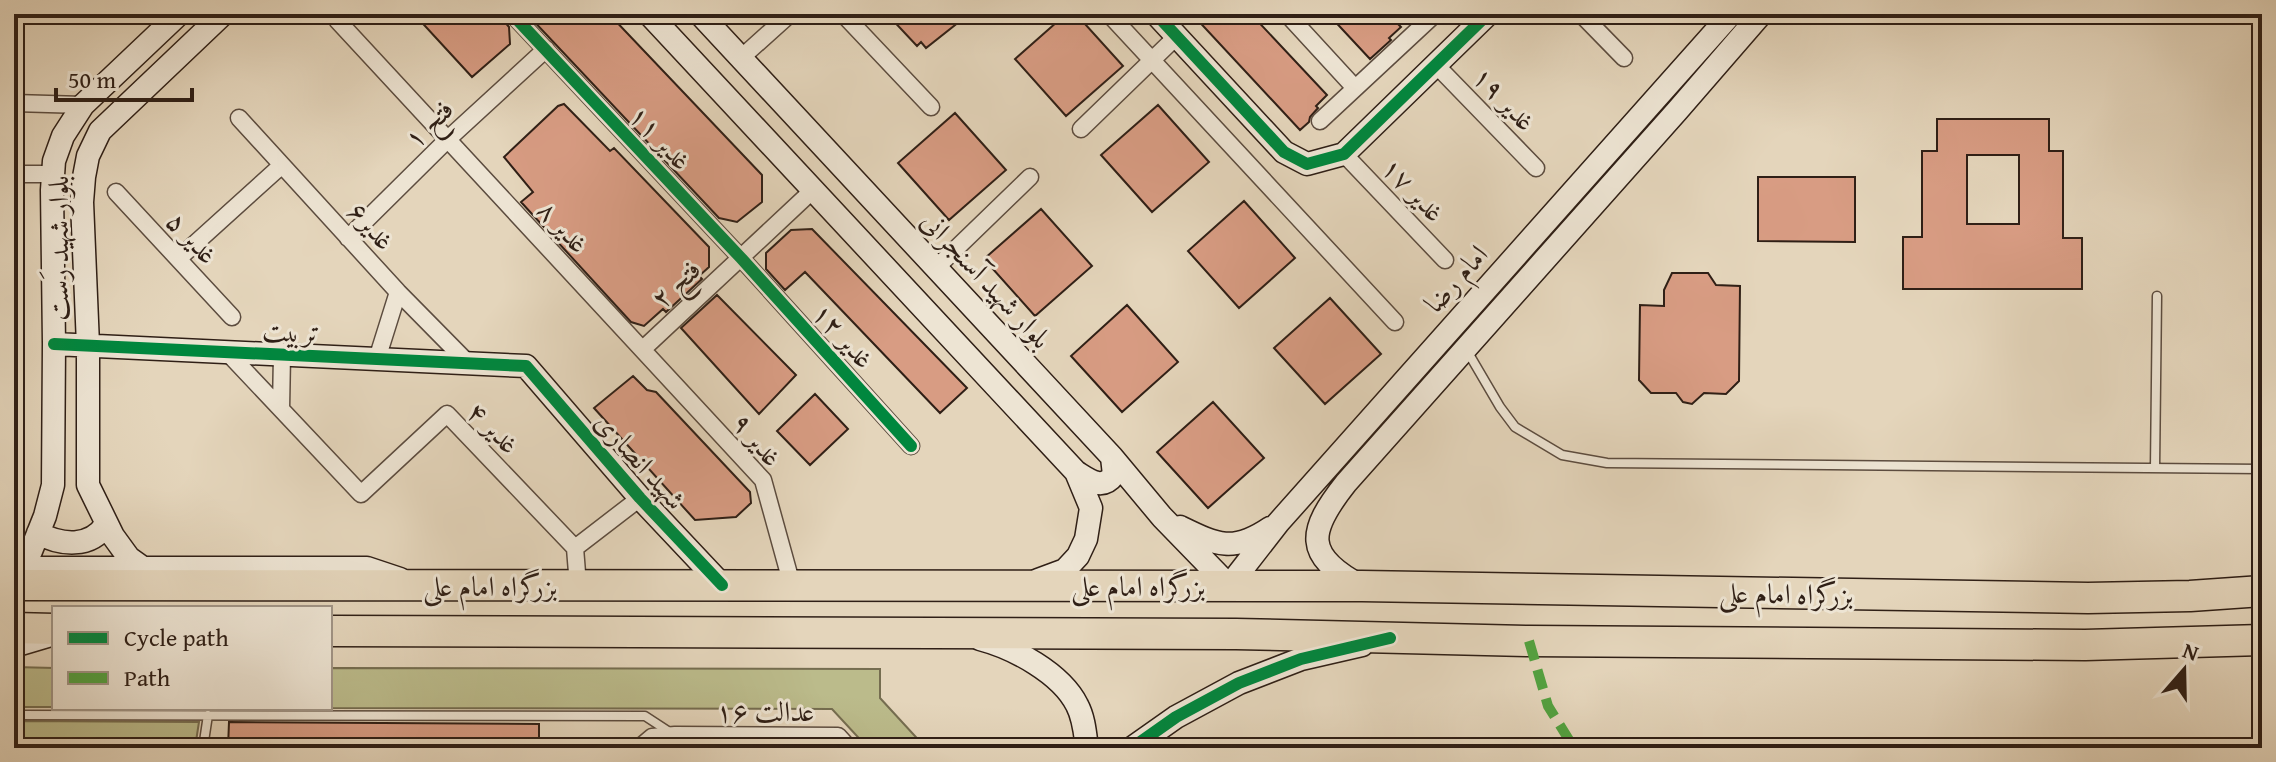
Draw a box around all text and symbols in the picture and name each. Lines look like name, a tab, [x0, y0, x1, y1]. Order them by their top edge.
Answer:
scale bar	[56, 52, 192, 102]
street label: غدیر ۱۹	[1464, 56, 1546, 140]
text: 50 m	[68, 62, 116, 97]
street label: فتح ۱	[394, 89, 466, 161]
street label: غدیر ۱۱	[620, 95, 702, 179]
street label: غدیر ۱۷	[1373, 147, 1455, 231]
street label: بلوار شهید رَست	[37, 175, 78, 321]
street label: غدیر ۸	[529, 190, 599, 262]
street label: غدیر۶	[339, 191, 405, 259]
street label: غدیر ۵	[158, 201, 228, 273]
street label: بلوار شهید آسنجرانی	[912, 201, 1062, 357]
street label: امام رضا	[1413, 235, 1500, 325]
street label: فتح ۲	[641, 249, 713, 321]
street label: غدیر ۱۲	[803, 293, 885, 377]
street label: تربیت	[261, 309, 321, 353]
street label: غدیر ۴	[458, 391, 530, 463]
street label: شهید انصاری	[586, 402, 696, 518]
street label: غدیر ۹	[723, 403, 793, 475]
street label: بزرگراه امام علی	[423, 565, 557, 611]
street label: بزرگراه امام علی	[1071, 565, 1205, 611]
street label: بزرگراه امام علی	[1718, 571, 1853, 620]
legend	[52, 606, 332, 710]
text: Cycle path	[124, 620, 229, 655]
north arrow	[2144, 630, 2224, 710]
text: N	[2178, 634, 2203, 669]
text: Path	[124, 660, 171, 695]
street label: عدالت ۱۶	[716, 690, 814, 731]

